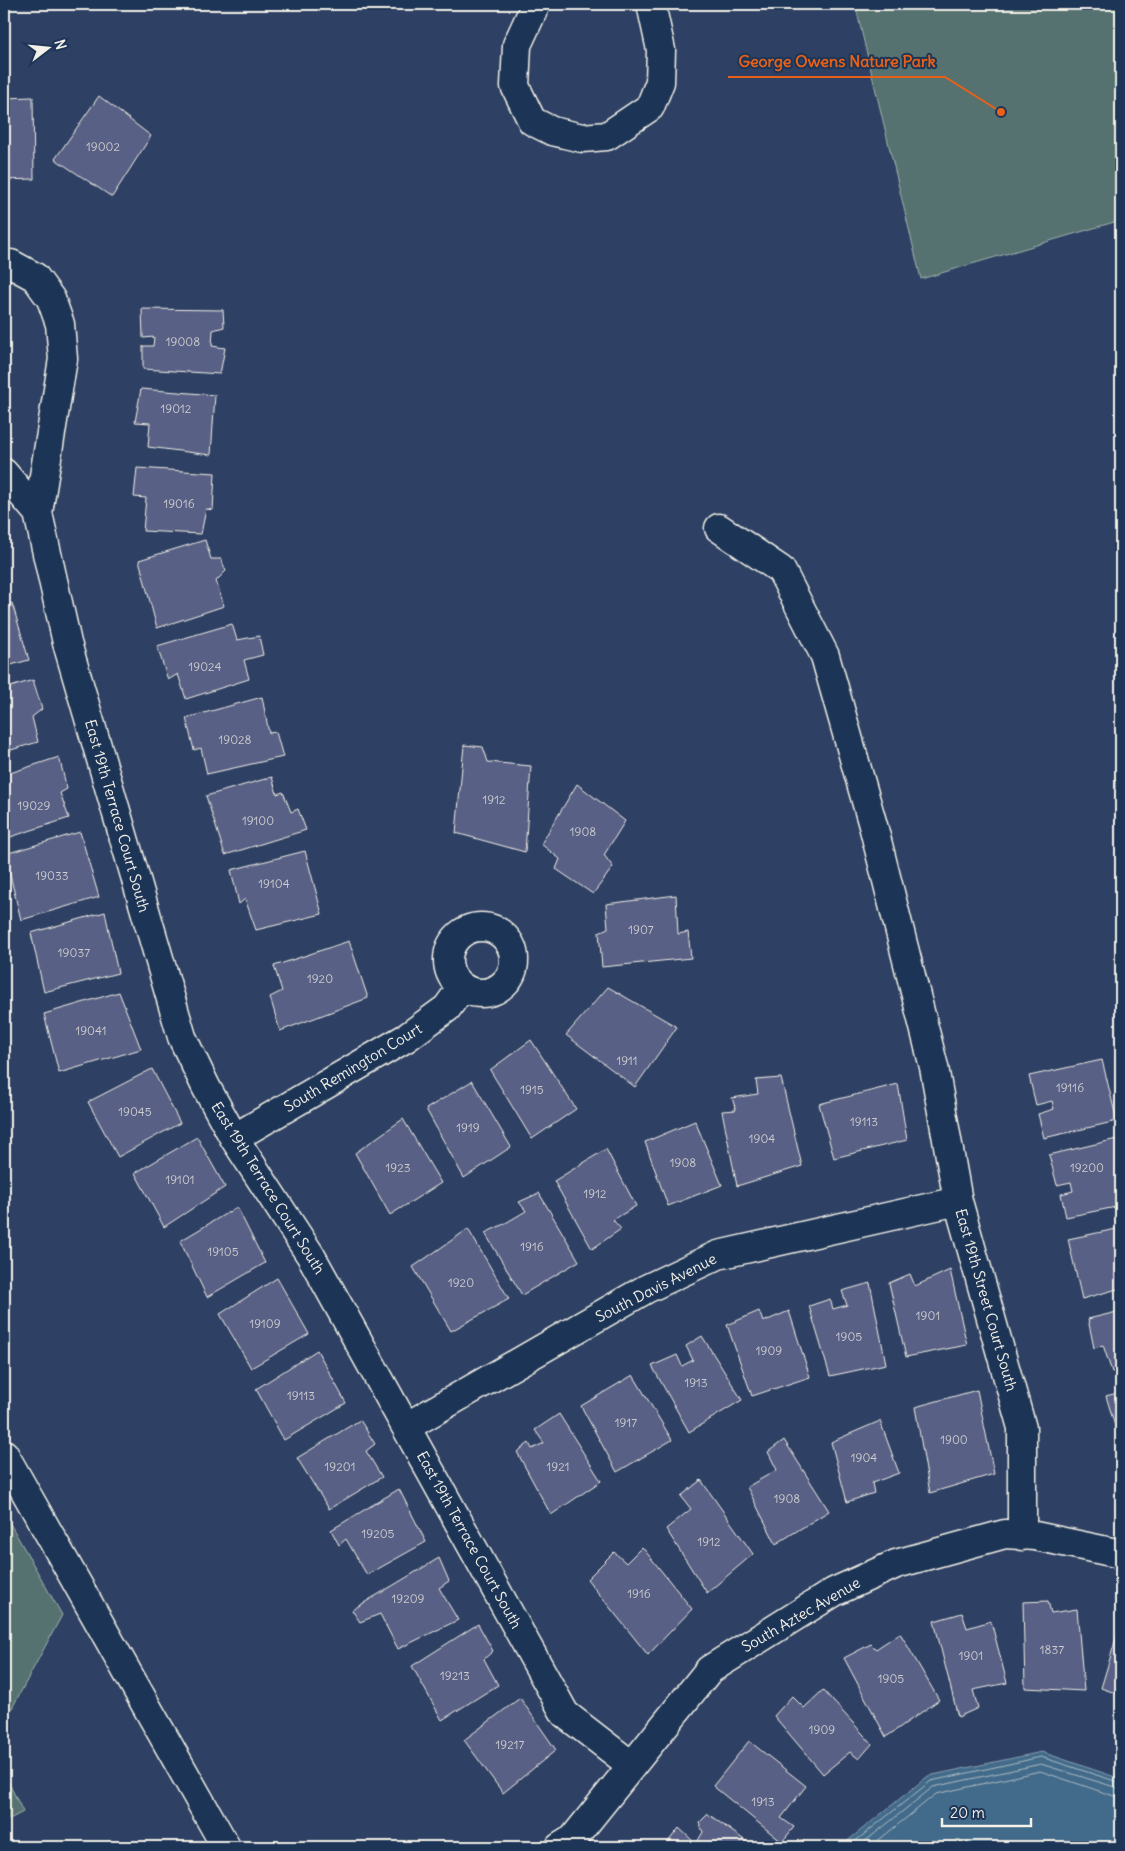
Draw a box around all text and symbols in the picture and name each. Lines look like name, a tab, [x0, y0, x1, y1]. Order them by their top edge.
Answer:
north arrow	[22, 22, 72, 72]
text: N	[51, 37, 70, 52]
callout: George Owens Nature Park	[728, 46, 945, 77]
text: George Owens Nature Park	[738, 51, 936, 72]
house number: 19002	[86, 139, 120, 154]
house number: 19008	[166, 334, 200, 349]
house number: 19012	[161, 401, 192, 416]
house number: 19016	[163, 496, 195, 511]
house number: 19024	[189, 659, 221, 674]
street label: East 19th Terrace Court South	[81, 717, 154, 915]
house number: 19028	[218, 732, 252, 747]
house number: 1912	[482, 792, 506, 807]
house number: 19029	[17, 798, 51, 813]
house number: 19100	[242, 813, 274, 828]
house number: 1908	[570, 824, 596, 839]
house number: 19033	[35, 868, 69, 883]
house number: 19104	[258, 876, 290, 891]
house number: 1907	[628, 922, 654, 937]
house number: 19037	[58, 945, 90, 960]
house number: 1920	[307, 971, 333, 986]
street label: South Remington Court	[280, 1019, 425, 1116]
house number: 19041	[75, 1023, 107, 1038]
house number: 1911	[616, 1053, 638, 1068]
house number: 19116	[1056, 1080, 1084, 1095]
house number: 1915	[520, 1082, 544, 1097]
street label: East 19th Terrace Court South	[207, 1098, 330, 1278]
house number: 19045	[118, 1104, 152, 1119]
house number: 19113	[850, 1114, 878, 1129]
house number: 1919	[456, 1120, 480, 1135]
house number: 1904	[749, 1131, 775, 1146]
house number: 1908	[670, 1155, 696, 1170]
house number: 1923	[385, 1160, 411, 1175]
house number: 19200	[1070, 1160, 1104, 1175]
house number: 19101	[165, 1172, 195, 1187]
house number: 1912	[583, 1186, 607, 1201]
street label: East 19th Street Court South	[951, 1206, 1022, 1394]
house number: 1916	[520, 1239, 544, 1254]
house number: 19105	[207, 1244, 239, 1259]
street label: South Davis Avenue	[592, 1249, 719, 1326]
house number: 1920	[448, 1275, 474, 1290]
house number: 1901	[916, 1308, 940, 1323]
house number: 19109	[249, 1316, 281, 1331]
house number: 1905	[836, 1329, 862, 1344]
house number: 1909	[756, 1343, 782, 1358]
house number: 1913	[684, 1375, 708, 1390]
house number: 19113	[287, 1388, 315, 1403]
house number: 1917	[615, 1415, 637, 1430]
house number: 1900	[940, 1432, 968, 1447]
street label: East 19th Terrace Court South	[413, 1448, 526, 1632]
house number: 1904	[851, 1450, 877, 1465]
house number: 19201	[325, 1459, 355, 1474]
house number: 1921	[546, 1459, 570, 1474]
house number: 1908	[774, 1491, 800, 1506]
house number: 19205	[361, 1526, 395, 1541]
house number: 1912	[697, 1534, 721, 1549]
street label: South Aztec Avenue	[738, 1573, 864, 1656]
house number: 1916	[627, 1586, 651, 1601]
house number: 19209	[391, 1591, 425, 1606]
house number: 1837	[1040, 1642, 1064, 1657]
house number: 1901	[959, 1648, 983, 1663]
house number: 19213	[440, 1668, 470, 1683]
house number: 1905	[878, 1671, 904, 1686]
house number: 1909	[809, 1722, 835, 1737]
house number: 19217	[496, 1737, 525, 1752]
house number: 1913	[751, 1794, 775, 1809]
scale bar	[942, 1796, 1031, 1828]
text: 20 m	[950, 1803, 985, 1822]

